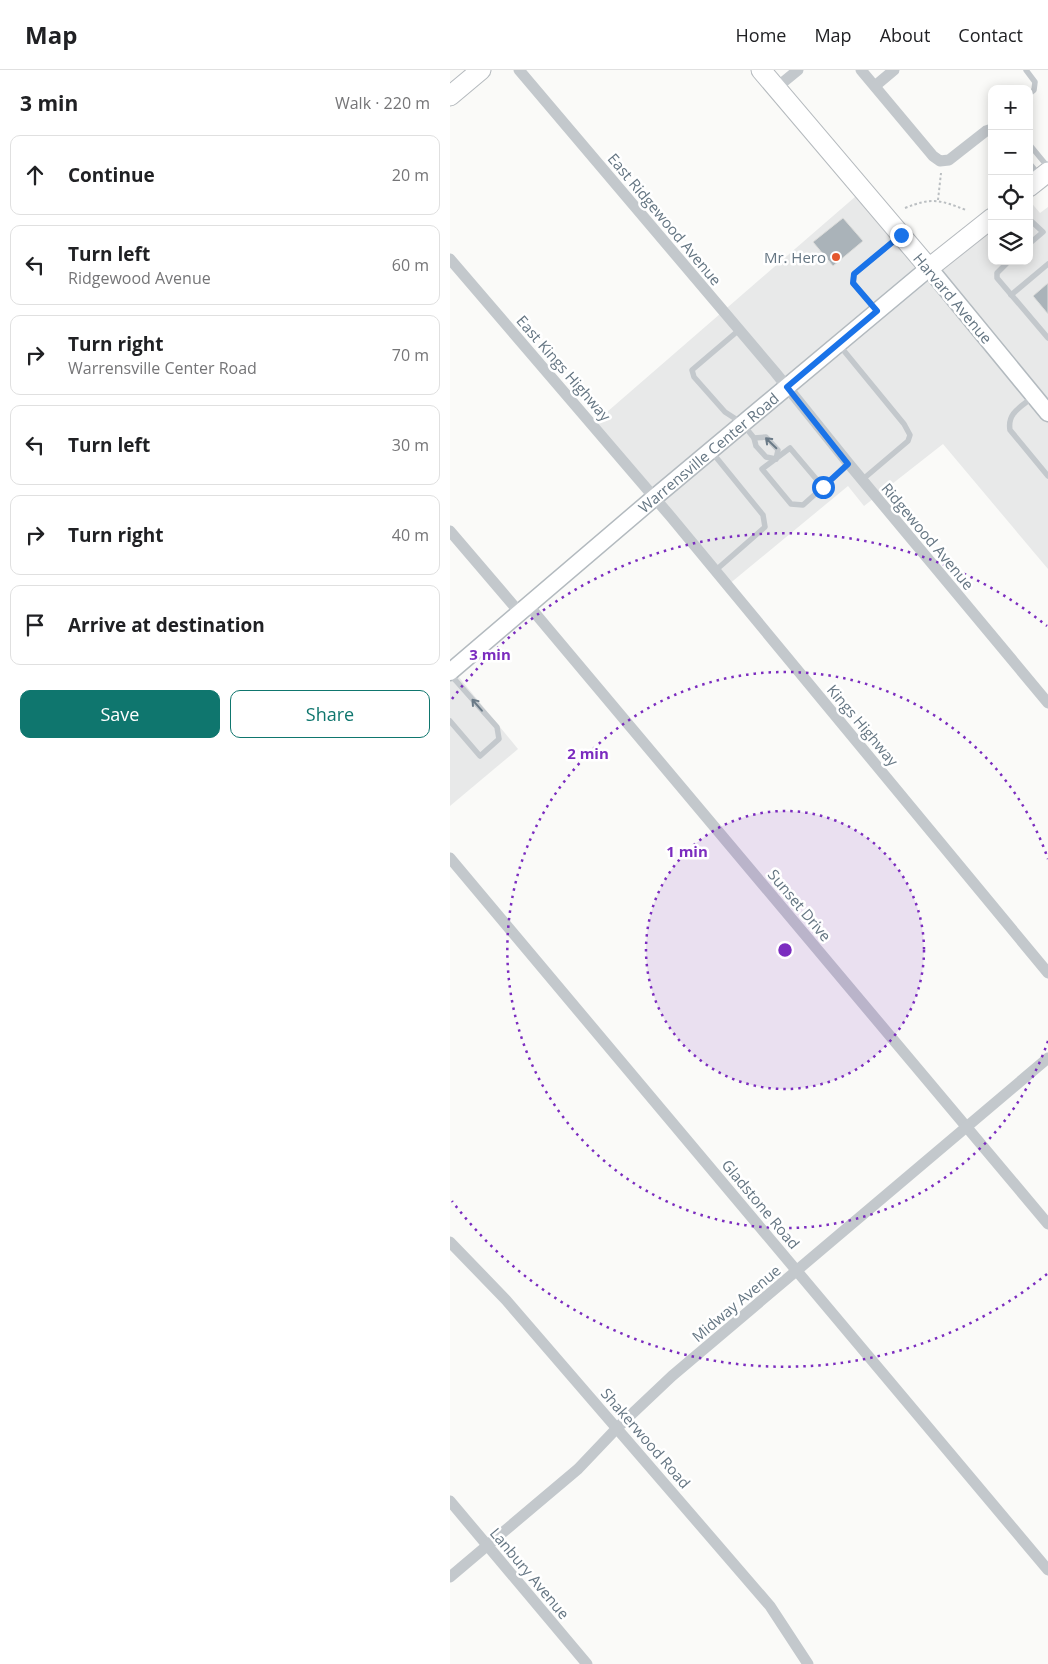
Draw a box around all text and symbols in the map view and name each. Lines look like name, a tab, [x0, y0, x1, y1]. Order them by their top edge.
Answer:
text: Map	[25, 18, 77, 51]
text: Home	[736, 23, 786, 47]
text: Map	[814, 23, 852, 47]
text: About	[880, 23, 930, 47]
text: Contact	[958, 23, 1023, 47]
map controls	[988, 85, 1033, 265]
button: +	[988, 85, 1033, 130]
text: 3 min	[20, 89, 78, 117]
text: Walk · 220 m	[335, 92, 430, 114]
button: −	[988, 130, 1033, 175]
street label: East Ridgewood Avenue	[604, 149, 726, 289]
icon: ahead	[21, 161, 49, 189]
text: Continue	[68, 162, 155, 188]
text: 20 m	[392, 164, 429, 186]
button: locate	[988, 175, 1033, 220]
button: layers	[988, 220, 1033, 265]
route end	[890, 224, 913, 247]
text: Turn left	[68, 241, 150, 267]
place label: Mr. Hero	[764, 247, 826, 267]
street label: Harvard Avenue	[909, 248, 997, 348]
icon: left	[21, 251, 49, 279]
marker: Mr. Hero	[830, 251, 842, 263]
text: 60 m	[392, 254, 429, 276]
text: Ridgewood Avenue	[68, 267, 211, 289]
street label: East Kings Highway	[512, 311, 616, 426]
text: Turn right	[68, 331, 163, 357]
icon: right	[21, 341, 49, 369]
text: 70 m	[392, 344, 429, 366]
text: Warrensville Center Road	[68, 357, 257, 379]
street label: Warrensville Center Road	[634, 388, 783, 517]
icon: left	[21, 431, 49, 459]
text: Turn left	[68, 432, 150, 458]
text: 30 m	[392, 434, 429, 456]
one-way arrow	[765, 437, 777, 449]
route start	[812, 476, 835, 499]
street label: Ridgewood Avenue	[877, 478, 979, 594]
icon: right	[21, 521, 49, 549]
text: Turn right	[68, 522, 163, 548]
text: 40 m	[392, 524, 429, 546]
icon: arrive	[21, 611, 49, 639]
text: Arrive at destination	[68, 612, 265, 638]
text: 3 min	[469, 644, 511, 664]
street label: Kings Highway	[823, 680, 903, 770]
button: Save	[20, 690, 220, 738]
button: Share	[230, 690, 430, 738]
one-way arrow	[472, 699, 483, 712]
text: 2 min	[567, 743, 609, 763]
text: 1 min	[666, 841, 708, 861]
street label: Sunset Drive	[764, 865, 836, 945]
centre of rings	[776, 941, 794, 959]
street label: Gladstone Road	[718, 1155, 804, 1253]
street label: Midway Avenue	[687, 1260, 785, 1346]
street label: Shakerwood Road	[597, 1384, 695, 1492]
street label: Lanbury Avenue	[486, 1523, 574, 1623]

